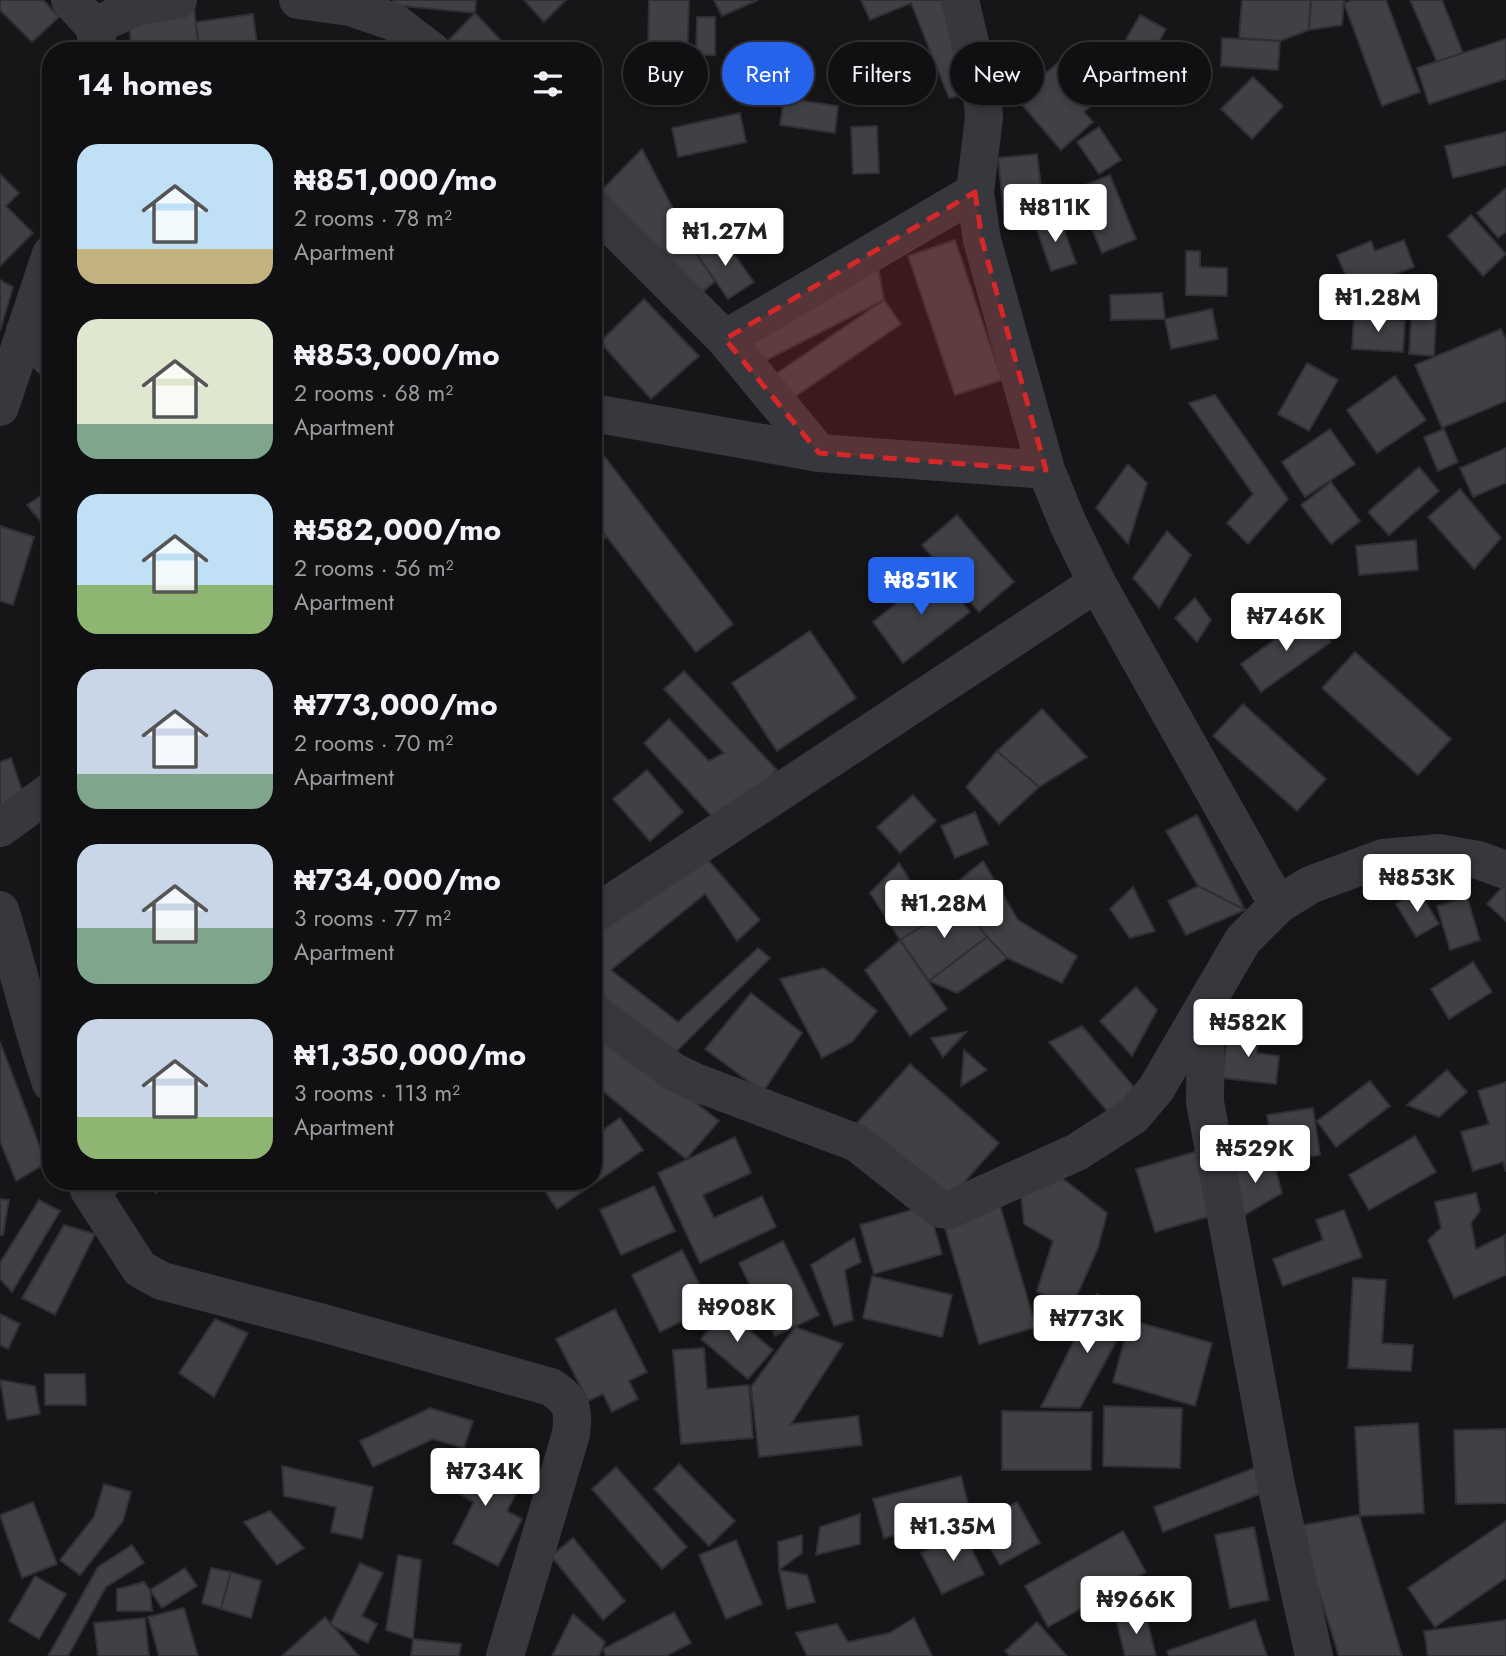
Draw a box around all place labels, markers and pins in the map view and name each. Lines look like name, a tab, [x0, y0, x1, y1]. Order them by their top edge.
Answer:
pin: ₦811K	[1006, 184, 1104, 244]
pin: ₦1.27M	[668, 208, 782, 268]
pin: ₦1.28M	[1321, 274, 1435, 334]
pin: ₦851K	[872, 558, 970, 617]
pin: ₦746K	[1237, 594, 1335, 653]
pin: ₦853K	[1368, 855, 1466, 914]
pin: ₦1.28M	[887, 880, 1001, 940]
pin: ₦582K	[1199, 1000, 1297, 1059]
pin: ₦529K	[1206, 1126, 1304, 1185]
pin: ₦908K	[688, 1284, 786, 1344]
pin: ₦773K	[1038, 1296, 1136, 1355]
pin: ₦734K	[436, 1448, 534, 1508]
pin: ₦1.35M	[896, 1504, 1010, 1563]
pin: ₦966K	[1087, 1576, 1185, 1636]

